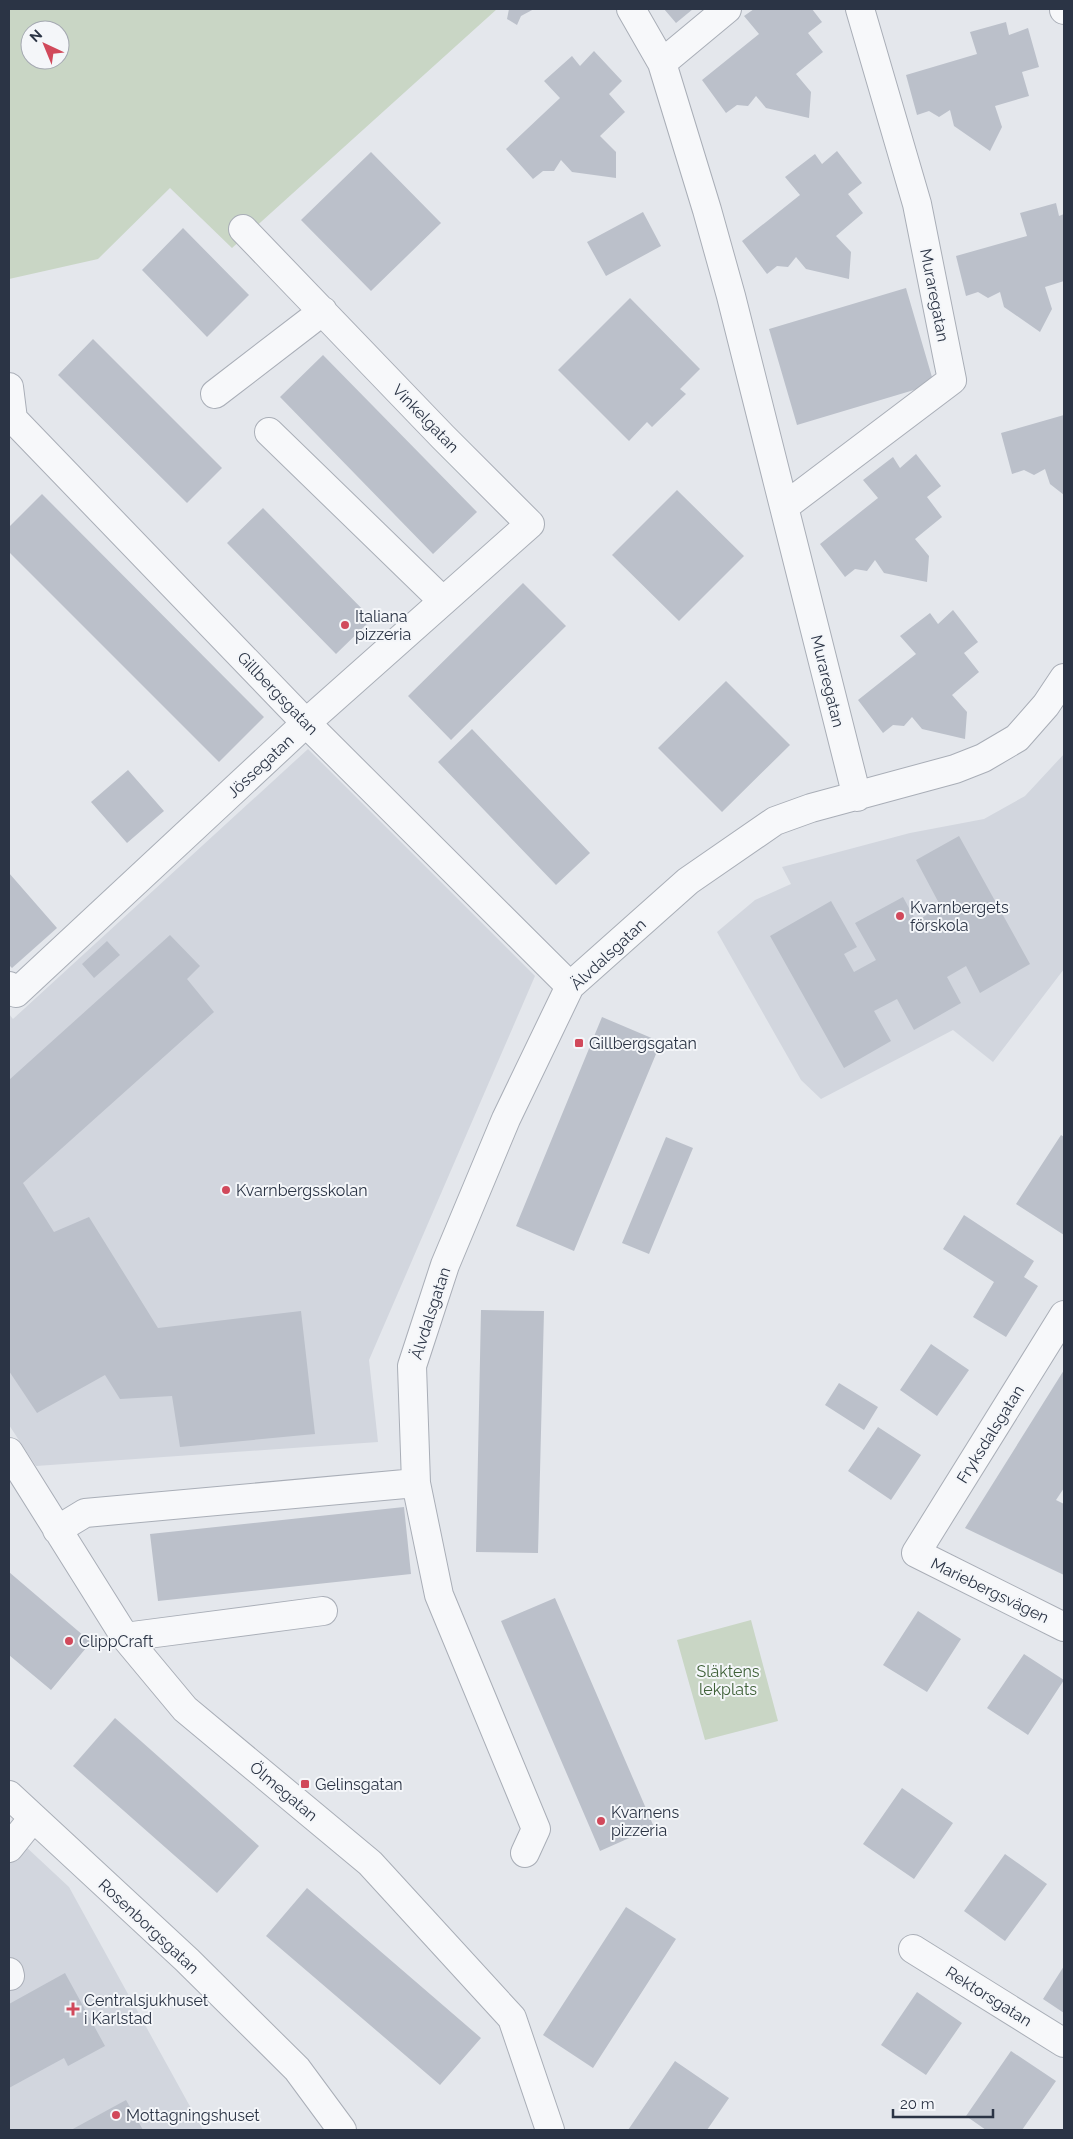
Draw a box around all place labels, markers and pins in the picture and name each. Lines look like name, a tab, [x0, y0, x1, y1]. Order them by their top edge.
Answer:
place label: Italiana pizzeria	[355, 607, 411, 644]
marker: Italiana pizzeria	[339, 619, 351, 631]
place label: Kvarnbergets förskola	[910, 898, 1009, 935]
marker: Kvarnbergets förskola	[894, 910, 906, 922]
place label: Gillbergsgatan	[589, 1034, 697, 1053]
marker: Gillbergsgatan	[573, 1037, 585, 1049]
place label: Kvarnbergsskolan	[236, 1181, 368, 1200]
marker: Kvarnbergsskolan	[220, 1184, 232, 1196]
place label: ClippCraft	[79, 1632, 154, 1651]
marker: ClippCraft	[63, 1635, 75, 1647]
place label: Gelinsgatan	[315, 1775, 403, 1794]
marker: Gelinsgatan	[299, 1778, 311, 1790]
place label: Kvarnens pizzeria	[611, 1803, 679, 1840]
marker: Kvarnens pizzeria	[595, 1815, 607, 1827]
place label: Centralsjukhuset i Karlstad	[84, 1991, 209, 2028]
marker: Centralsjukhuset i Karlstad	[66, 2002, 80, 2016]
place label: Mottagningshuset	[126, 2106, 260, 2125]
marker: Mottagningshuset	[110, 2109, 122, 2121]

